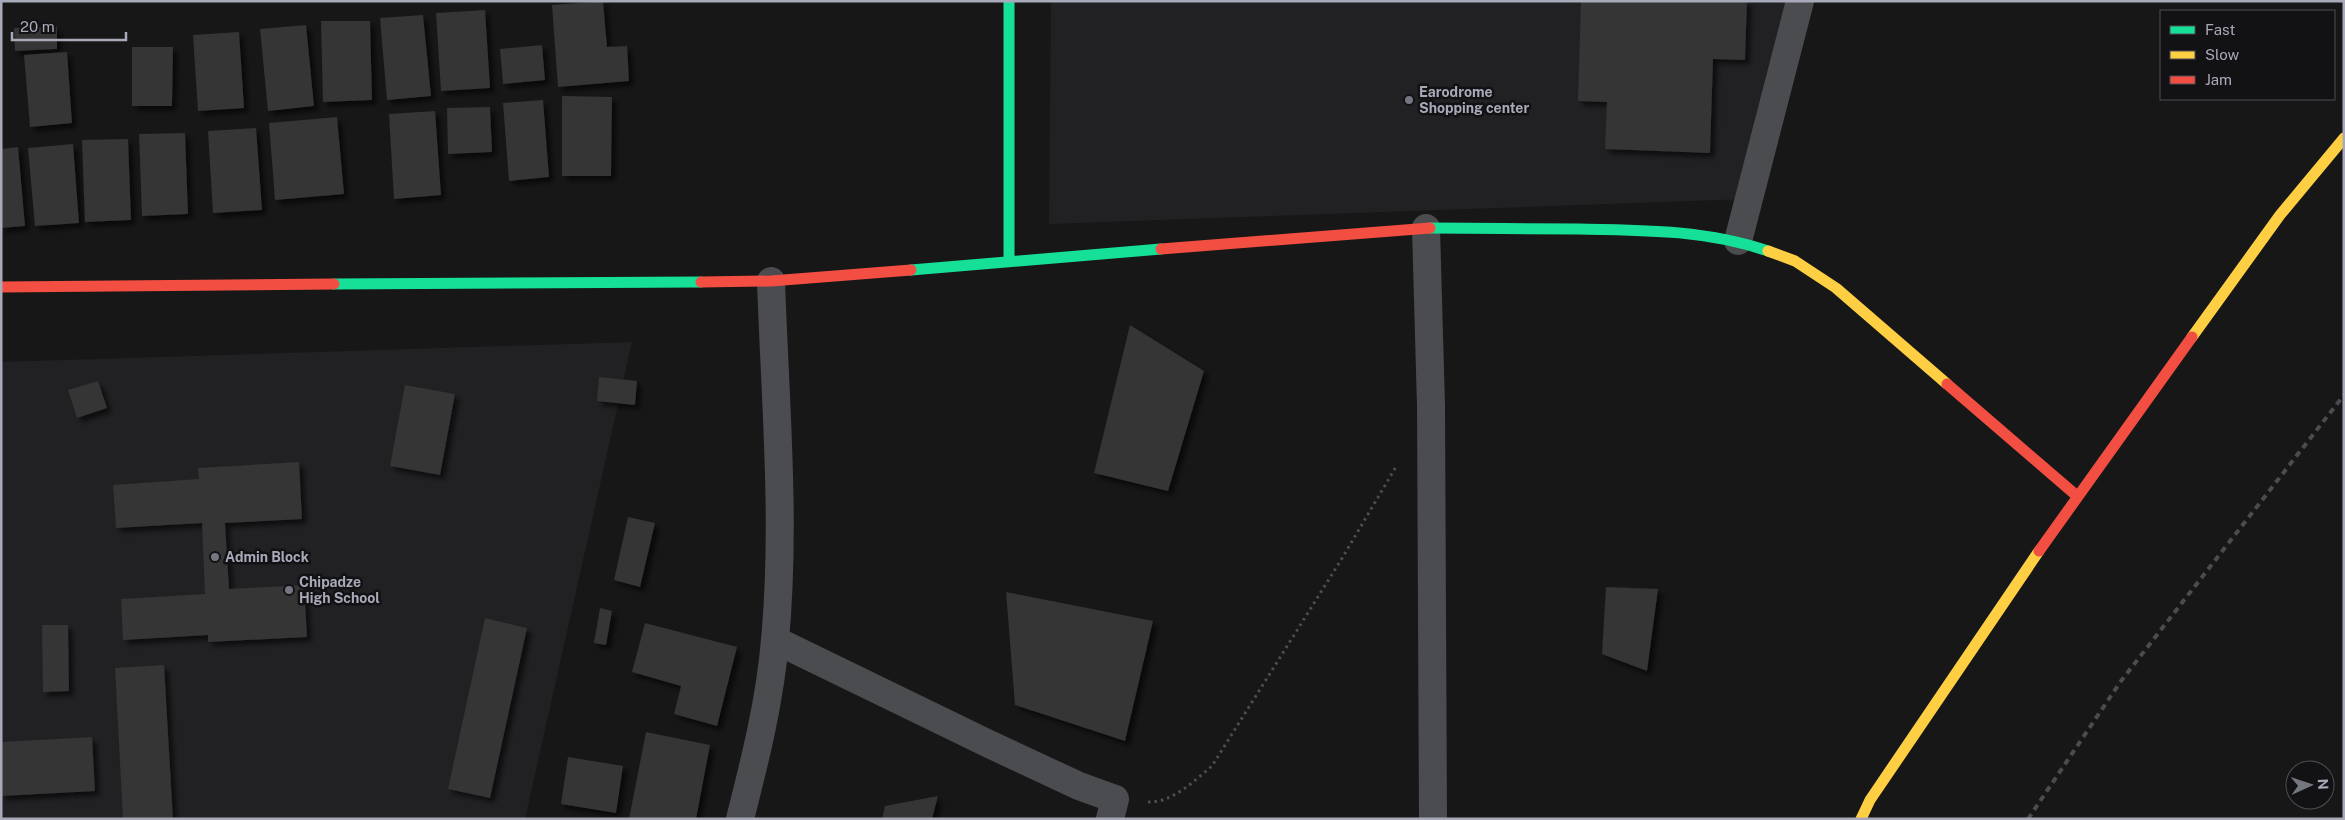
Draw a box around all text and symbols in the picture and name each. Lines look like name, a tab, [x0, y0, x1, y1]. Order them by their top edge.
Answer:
scale bar	[12, 10, 126, 42]
legend	[2160, 10, 2335, 100]
text: 20 m	[20, 18, 55, 35]
text: Fast	[2205, 21, 2235, 38]
text: Slow	[2205, 46, 2240, 63]
text: Jam	[2205, 71, 2232, 88]
place label: Earodrome Shopping center	[1419, 84, 1529, 116]
marker: Earodrome Shopping center	[1403, 94, 1415, 106]
place label: Admin Block	[225, 549, 309, 565]
marker: Admin Block	[209, 551, 221, 563]
place label: Chipadze High School	[299, 574, 380, 606]
marker: Chipadze High School	[283, 584, 295, 596]
north arrow	[2285, 760, 2335, 810]
text: N	[2315, 778, 2331, 790]

